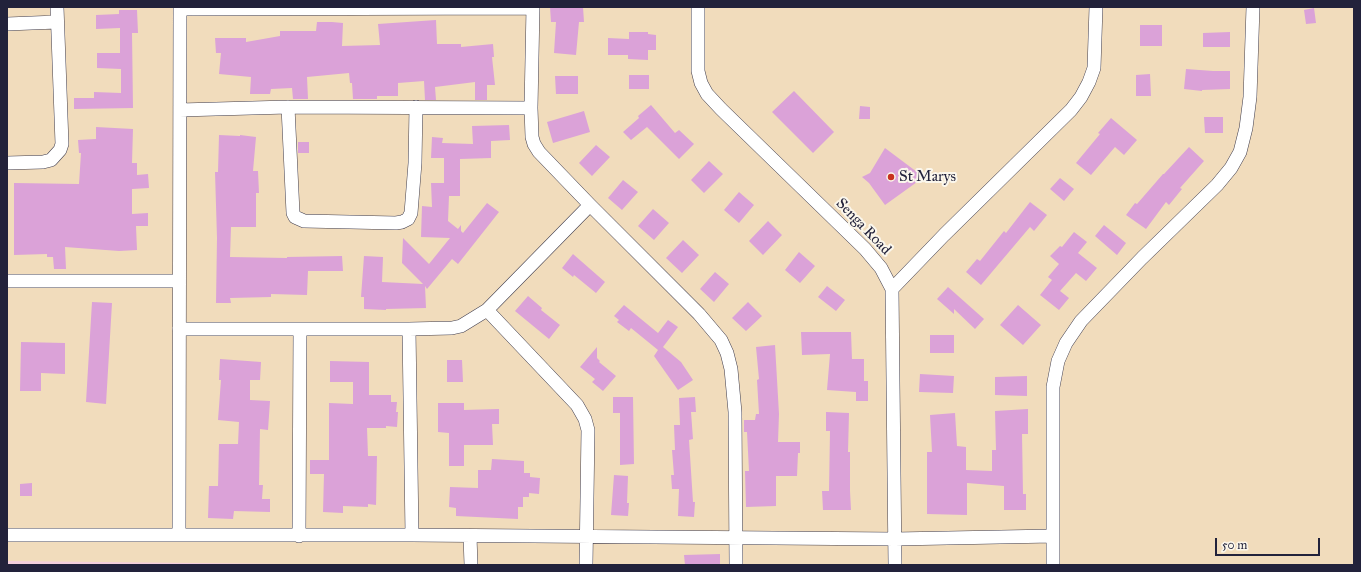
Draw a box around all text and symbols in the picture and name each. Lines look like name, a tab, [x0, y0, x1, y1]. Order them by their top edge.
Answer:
place label: St Marys	[899, 168, 956, 186]
marker: St Marys	[886, 172, 896, 182]
street label: Senga Road	[832, 195, 894, 259]
scale bar	[1217, 530, 1322, 556]
text: 50 m	[1222, 538, 1247, 552]

